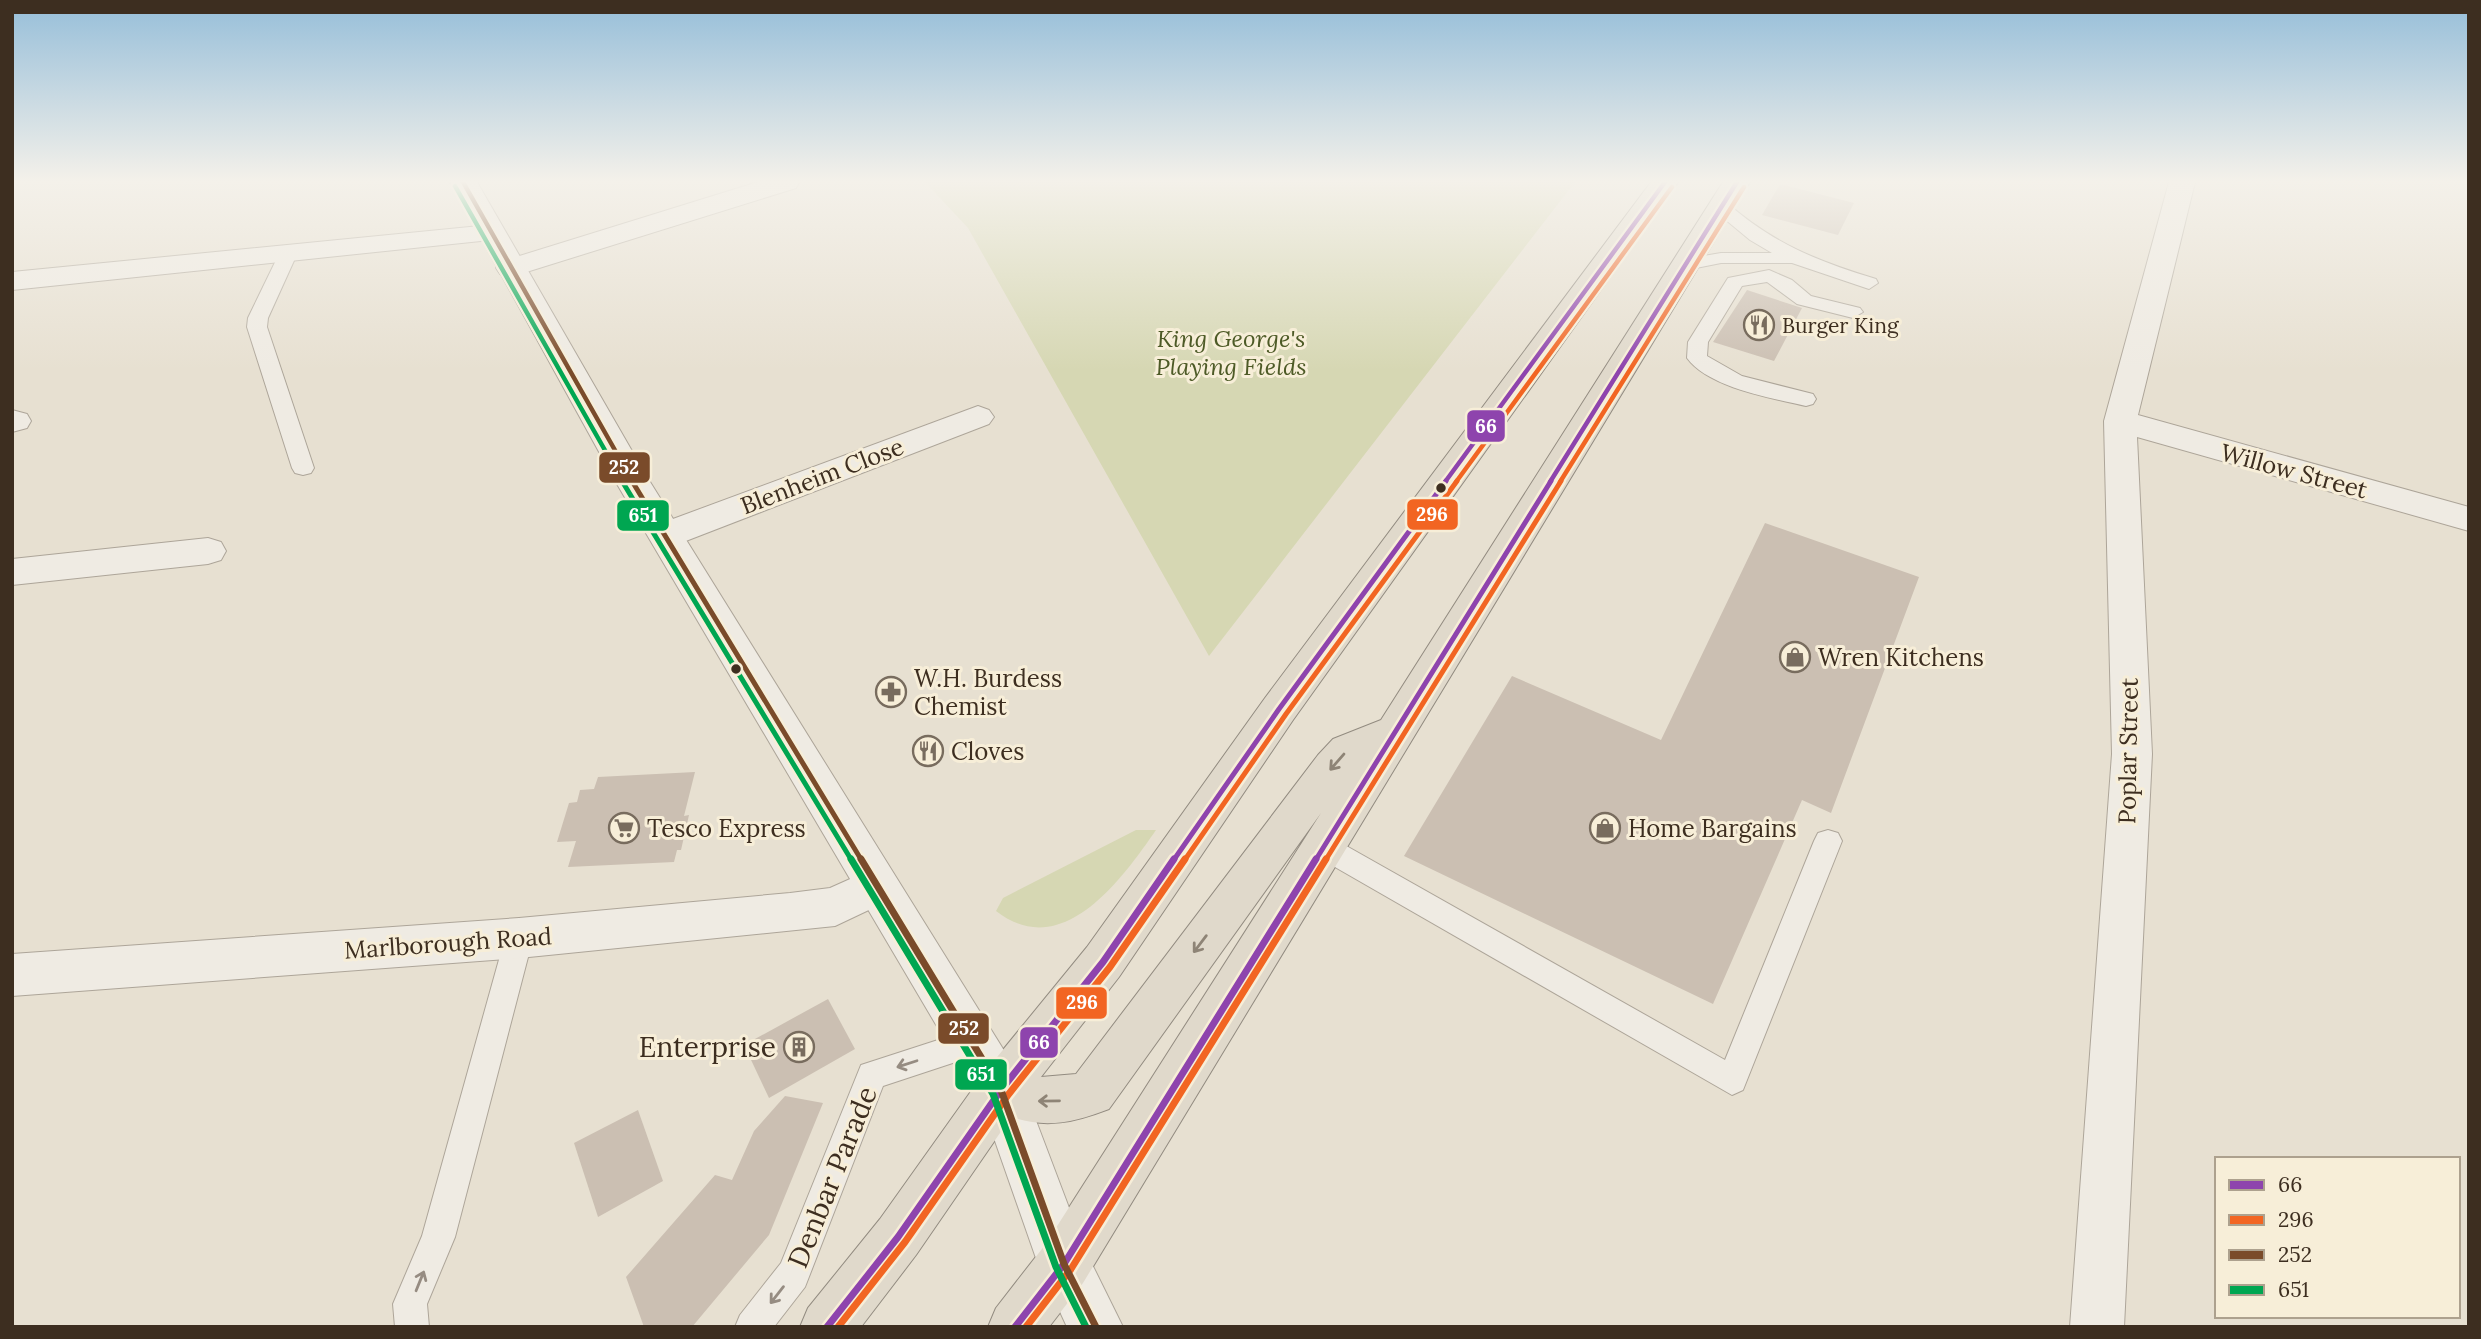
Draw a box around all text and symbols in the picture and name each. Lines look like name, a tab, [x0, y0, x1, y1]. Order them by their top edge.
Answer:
restaurant icon: Burger King	[1742, 308, 1776, 342]
place label: Burger King	[1782, 312, 1899, 339]
park label: King George's Playing Fields	[1155, 323, 1307, 382]
line badge: 66	[1466, 409, 1506, 443]
text: 66	[1475, 414, 1497, 438]
street label: Blenheim Close	[736, 431, 908, 521]
street label: Willow Street	[2217, 437, 2371, 506]
line badge: 252	[598, 451, 651, 484]
text: 252	[609, 455, 639, 479]
unlabelled marker	[1434, 481, 1448, 495]
line badge: 296	[1406, 498, 1459, 531]
line badge: 651	[616, 499, 670, 532]
text: 296	[1416, 502, 1448, 526]
text: 651	[629, 503, 657, 527]
shop icon: Wren Kitchens	[1778, 640, 1812, 674]
place label: Wren Kitchens	[1818, 642, 1984, 673]
unlabelled marker	[729, 662, 743, 676]
place label: W.H. Burdess Chemist	[914, 663, 1062, 722]
pharmacy icon: W.H. Burdess Chemist	[874, 675, 908, 709]
street label: Poplar Street	[2111, 677, 2145, 824]
restaurant icon: Cloves	[911, 734, 945, 768]
place label: Cloves	[951, 736, 1024, 767]
one-way arrow	[1329, 753, 1345, 771]
supermarket icon: Tesco Express	[607, 811, 641, 845]
shop icon: Home Bargains	[1588, 811, 1622, 845]
place label: Tesco Express	[647, 813, 806, 844]
place label: Home Bargains	[1628, 813, 1797, 844]
street label: Marlborough Road	[343, 920, 553, 966]
one-way arrow	[1193, 935, 1208, 953]
line badge: 296	[1055, 986, 1108, 1020]
text: 296	[1066, 990, 1098, 1014]
line badge: 252	[937, 1012, 990, 1045]
text: 252	[949, 1016, 979, 1040]
line badge: 66	[1019, 1026, 1059, 1059]
place label: Enterprise	[639, 1029, 776, 1065]
building icon: Enterprise	[782, 1030, 816, 1064]
text: 66	[1028, 1030, 1050, 1054]
line badge: 651	[954, 1058, 1008, 1091]
one-way arrow	[896, 1059, 918, 1071]
text: 651	[967, 1062, 995, 1086]
street label: Denbar Parade	[779, 1081, 885, 1273]
one-way arrow	[1038, 1094, 1061, 1108]
legend	[2215, 1157, 2460, 1318]
text: 66	[2278, 1171, 2302, 1198]
text: 296	[2278, 1206, 2314, 1233]
text: 252	[2278, 1241, 2312, 1268]
one-way arrow	[414, 1271, 427, 1292]
text: 651	[2278, 1276, 2309, 1303]
one-way arrow	[770, 1285, 785, 1304]

